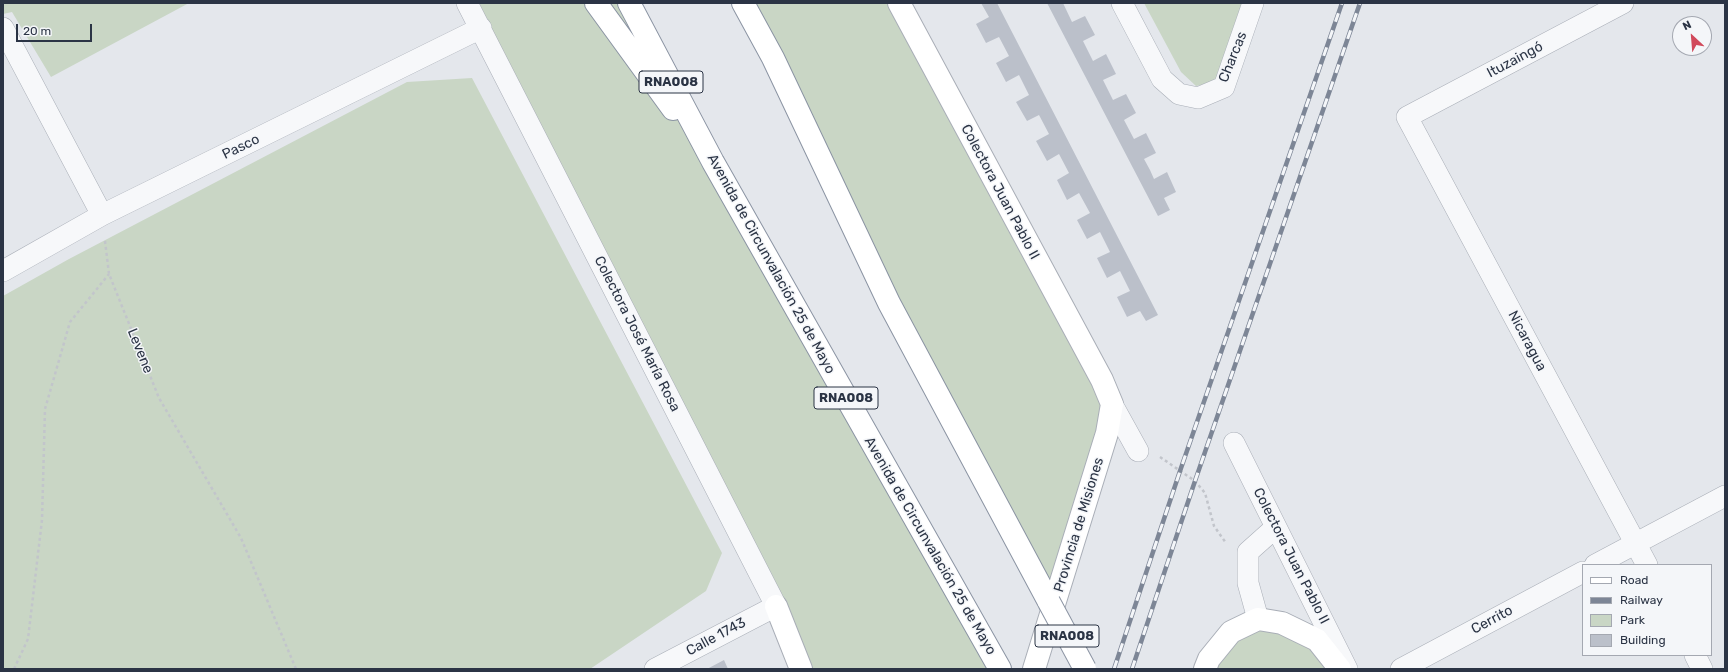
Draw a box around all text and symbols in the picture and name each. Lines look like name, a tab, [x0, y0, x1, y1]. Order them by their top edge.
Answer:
scale bar	[18, 16, 94, 42]
north arrow	[1672, 16, 1712, 56]
text: N	[1681, 18, 1693, 33]
text: 20 m	[23, 24, 51, 38]
street label: Charcas	[1215, 29, 1251, 85]
street label: Ituzaingó	[1484, 38, 1546, 82]
road number: RNA008	[639, 71, 703, 93]
street label: Colectora Juan Pablo II	[957, 122, 1043, 262]
street label: Pasco	[220, 131, 262, 163]
street label: Avenida de Circunvalación 25 de Mayo	[703, 151, 839, 377]
street label: Colectora José María Rosa	[590, 253, 684, 415]
street label: Nicaragua	[1504, 308, 1550, 374]
street label: Levene	[123, 326, 157, 376]
road number: RNA008	[814, 387, 878, 409]
street label: Avenida de Circunvalación 25 de Mayo	[861, 434, 999, 658]
street label: Provincia de Misiones	[1051, 456, 1107, 594]
street label: Colectora Juan Pablo II	[1249, 485, 1333, 627]
legend	[1582, 564, 1712, 656]
text: Road	[1620, 573, 1648, 587]
text: Railway	[1620, 593, 1663, 607]
street label: Cerrito	[1468, 602, 1516, 638]
text: Park	[1620, 613, 1645, 627]
street label: Calle 1743	[683, 614, 749, 660]
road number: RNA008	[1035, 625, 1099, 647]
text: Building	[1620, 633, 1666, 647]

